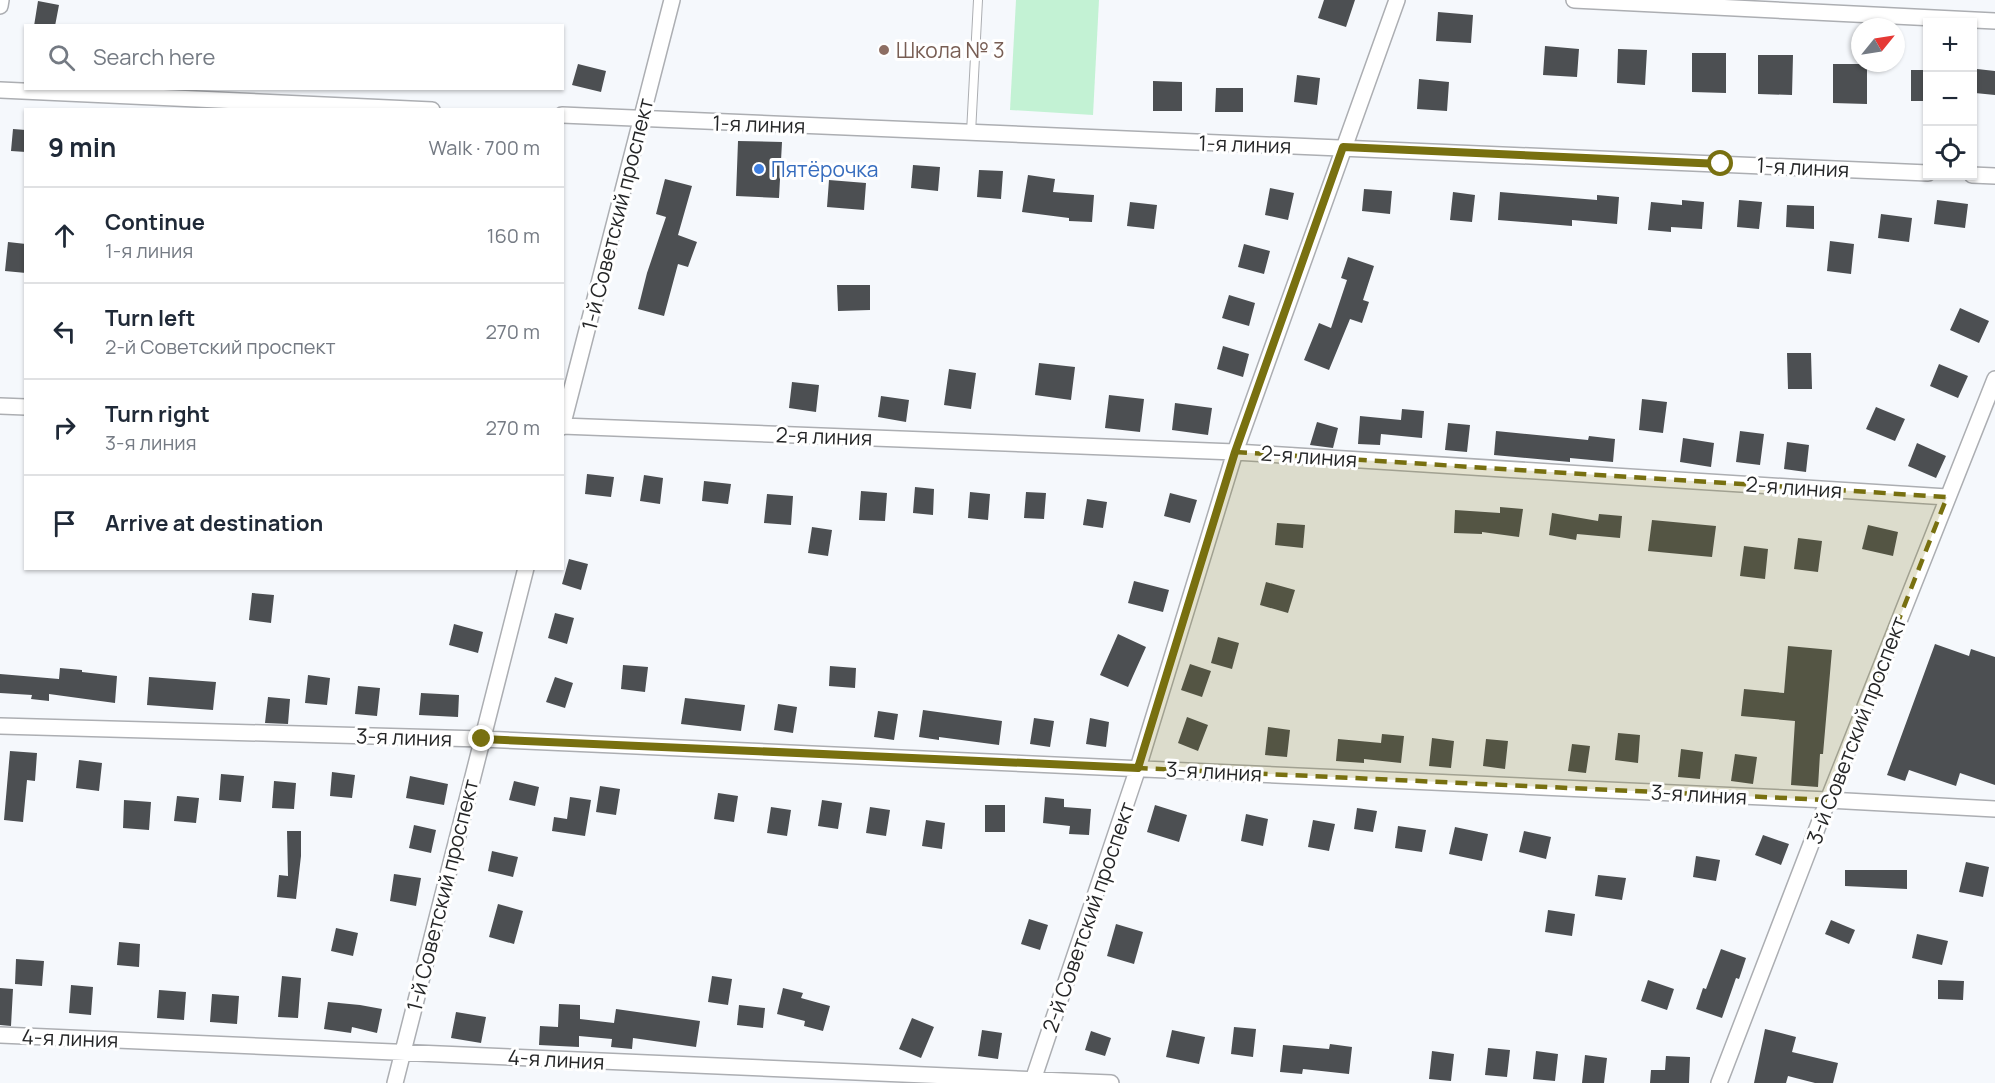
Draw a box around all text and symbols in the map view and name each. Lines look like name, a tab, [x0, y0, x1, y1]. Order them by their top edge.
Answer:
north arrow	[1851, 18, 1905, 72]
map controls	[1923, 18, 1977, 180]
button: +	[1923, 18, 1977, 72]
search box	[24, 24, 564, 90]
place label: Школа № 3	[896, 36, 1005, 64]
icon: search	[45, 41, 78, 74]
text: Search here	[93, 42, 215, 72]
marker: Школа № 3	[877, 43, 891, 57]
button: −	[1923, 72, 1977, 126]
street label: 1-й Советский проспект	[575, 95, 659, 333]
street label: 1-я линия	[712, 108, 806, 140]
button: locate	[1923, 126, 1977, 180]
street label: 1-я линия	[1198, 128, 1292, 160]
text: 9 min	[48, 129, 116, 165]
text: Walk · 700 m	[429, 134, 540, 161]
route start	[1707, 150, 1733, 176]
street label: 1-я линия	[1756, 151, 1850, 183]
place label: Пятёрочка	[771, 155, 878, 183]
marker: Пятёрочка	[752, 162, 766, 176]
text: Continue	[105, 207, 205, 237]
icon: ahead	[48, 219, 81, 252]
text: 160 m	[487, 222, 540, 249]
text: 1-я линия	[105, 237, 193, 264]
text: Turn left	[105, 303, 195, 333]
icon: left	[48, 315, 81, 348]
text: 270 m	[485, 318, 540, 345]
text: 2-й Советский проспект	[105, 333, 336, 360]
text: Turn right	[105, 399, 210, 429]
icon: right	[48, 411, 81, 444]
text: 270 m	[485, 414, 540, 441]
street label: 2-я линия	[775, 420, 873, 452]
text: 3-я линия	[105, 429, 197, 456]
street label: 2-я линия	[1260, 439, 1358, 473]
street label: 2-я линия	[1745, 470, 1843, 504]
icon: arrive	[48, 507, 81, 540]
text: Arrive at destination	[105, 508, 323, 538]
street label: 3-й Советский проспект	[1800, 612, 1913, 848]
street label: 3-я линия	[355, 721, 453, 753]
route end	[468, 725, 494, 751]
street label: 3-я линия	[1165, 755, 1263, 787]
street label: 1-й Советский проспект	[400, 776, 484, 1014]
street label: 3-я линия	[1650, 778, 1748, 810]
street label: 2-й Советский проспект	[1035, 798, 1141, 1036]
street label: 4-я линия	[21, 1022, 119, 1054]
street label: 4-я линия	[507, 1042, 605, 1076]

